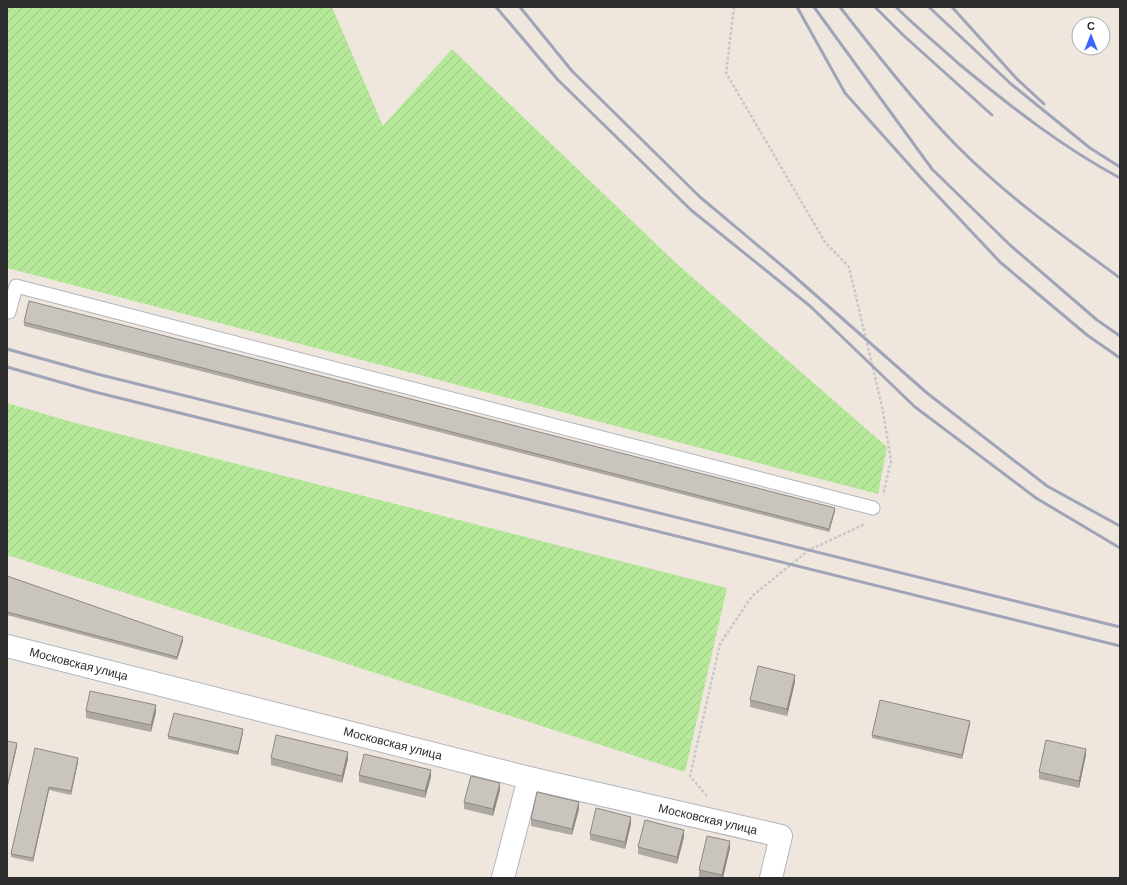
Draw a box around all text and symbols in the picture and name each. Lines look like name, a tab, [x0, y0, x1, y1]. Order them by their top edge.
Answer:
north arrow	[1071, 16, 1111, 56]
text: С	[1087, 19, 1095, 32]
street label: Московская улица	[28, 644, 130, 682]
street label: Московская улица	[342, 723, 444, 762]
street label: Московская улица	[657, 800, 759, 836]

